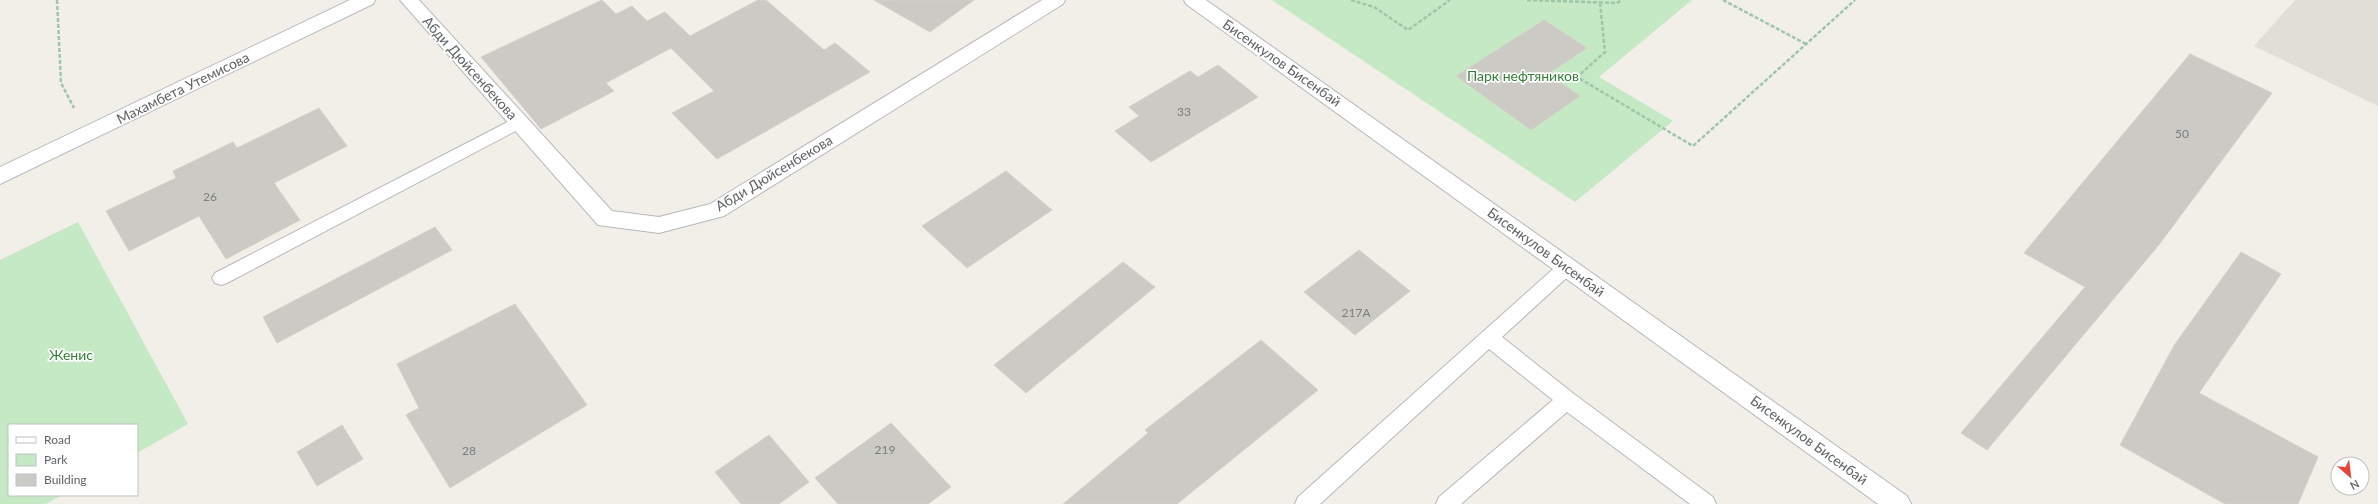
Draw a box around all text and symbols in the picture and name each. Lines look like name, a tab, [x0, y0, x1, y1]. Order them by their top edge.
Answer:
street label: Абди Дюйсенбекова	[419, 12, 521, 123]
street label: Бисенкулов Бисенбай	[1220, 15, 1345, 110]
street label: Махамбета Утемисова	[114, 48, 252, 127]
park label: Парк нефтяников	[1467, 67, 1579, 84]
house number: 33	[1177, 104, 1191, 119]
house number: 50	[2175, 126, 2189, 141]
street label: Абди Дюйсенбекова	[712, 131, 835, 214]
house number: 26	[203, 189, 217, 204]
street label: Бисенкулов Бисенбай	[1484, 203, 1608, 300]
house number: 217А	[1342, 305, 1371, 320]
park label: Женис	[49, 346, 93, 363]
street label: Бисенкулов Бисенбай	[1747, 391, 1871, 488]
legend	[8, 424, 138, 496]
text: Road	[44, 432, 71, 447]
house number: 219	[875, 442, 895, 457]
house number: 28	[462, 443, 476, 458]
text: Park	[44, 452, 68, 467]
north arrow	[2330, 456, 2370, 496]
text: Building	[44, 472, 87, 487]
text: N	[2348, 478, 2362, 493]

